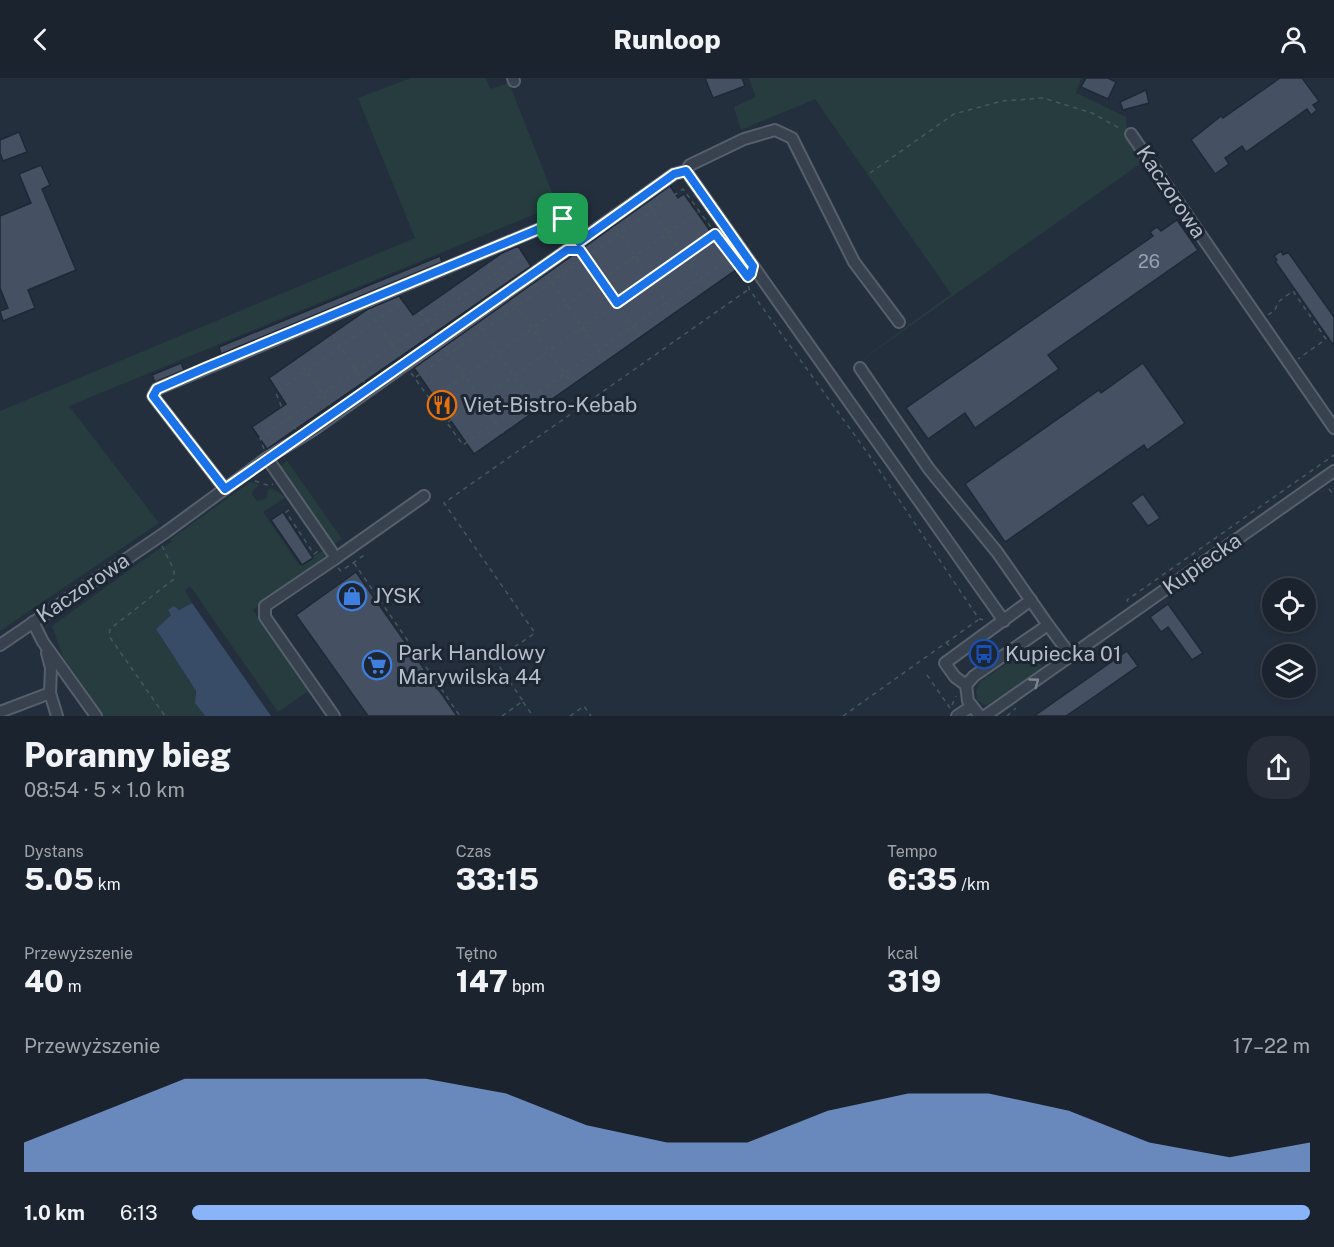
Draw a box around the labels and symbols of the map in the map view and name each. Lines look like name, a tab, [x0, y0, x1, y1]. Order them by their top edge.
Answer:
street label: Kaczorowa	[1131, 141, 1212, 243]
pin	[537, 193, 588, 244]
house number: 26	[1138, 251, 1160, 272]
restaurant icon: Viet-Bistro-Kebab	[426, 389, 458, 421]
place label: Viet-Bistro-Kebab	[463, 392, 637, 417]
street label: Kupiecka	[1158, 528, 1246, 600]
street label: Kaczorowa	[32, 547, 134, 628]
shop icon: JYSK	[336, 580, 368, 612]
place label: JYSK	[373, 583, 421, 608]
bus stop icon: Kupiecka 01	[968, 638, 1000, 670]
place label: Park Handlowy Marywilska 44	[398, 640, 546, 689]
place label: Kupiecka 01	[1005, 641, 1122, 666]
supermarket icon: Park Handlowy Marywilska 44	[361, 649, 393, 681]
one-way arrow	[1029, 678, 1040, 689]

